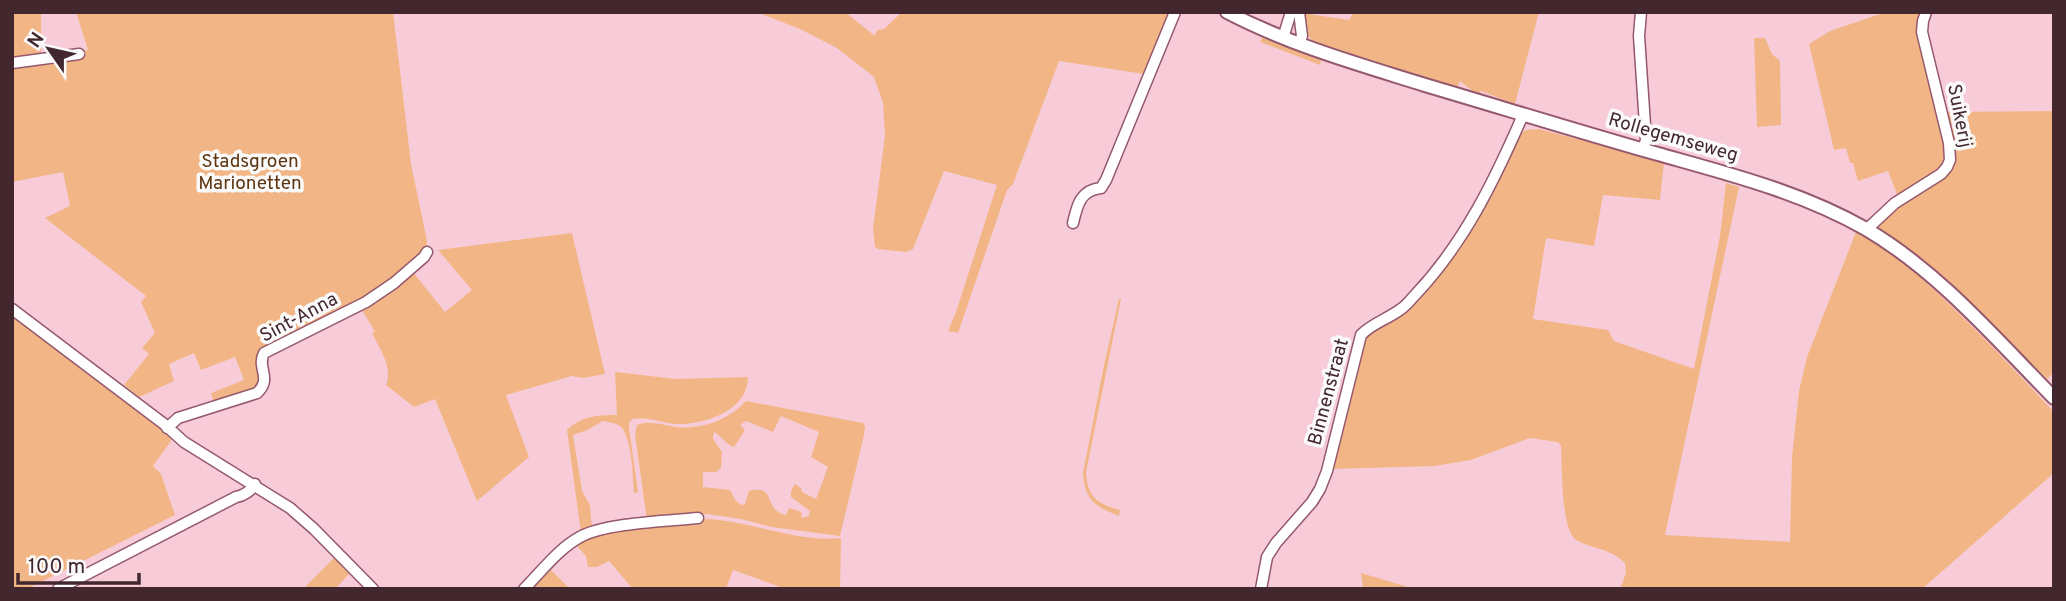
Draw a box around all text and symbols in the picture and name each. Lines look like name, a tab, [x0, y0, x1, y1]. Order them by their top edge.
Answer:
north arrow	[14, 14, 84, 84]
text: N	[23, 28, 50, 53]
street label: Suikerij	[1941, 82, 1977, 150]
street label: Rollegemseweg	[1605, 108, 1741, 168]
park label: Stadsgroen Marionetten	[198, 150, 302, 196]
street label: Sint-Anna	[256, 287, 342, 349]
street label: Binnenstraat	[1303, 336, 1355, 448]
scale bar	[18, 542, 138, 586]
text: 100 m	[28, 554, 85, 581]

